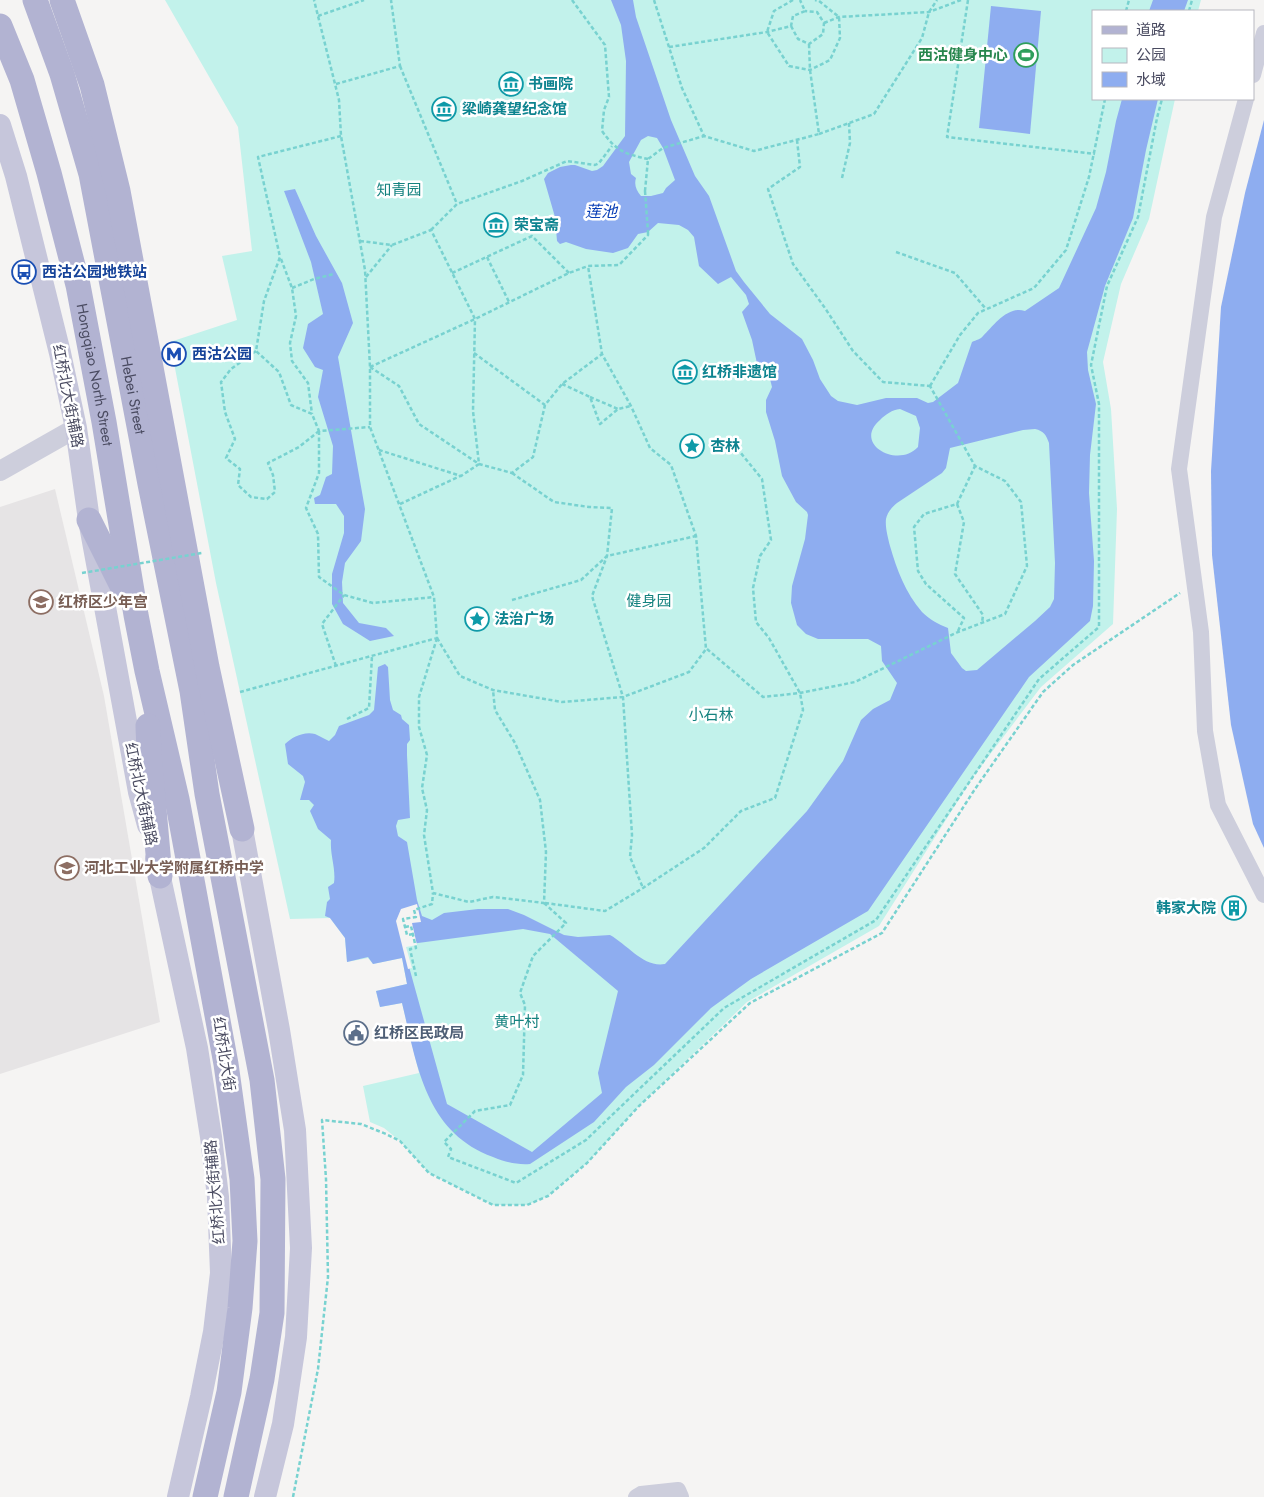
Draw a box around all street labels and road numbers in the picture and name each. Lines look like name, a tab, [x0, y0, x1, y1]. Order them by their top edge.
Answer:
street label: Hongqiao North Street	[71, 301, 119, 448]
street label: 红桥北大街辅路	[47, 342, 89, 450]
street label: Hebei Street	[115, 354, 151, 436]
street label: 红桥北大街辅路	[119, 740, 163, 848]
street label: 红桥北大街	[207, 1015, 241, 1093]
street label: 红桥北大街辅路	[199, 1139, 231, 1245]

